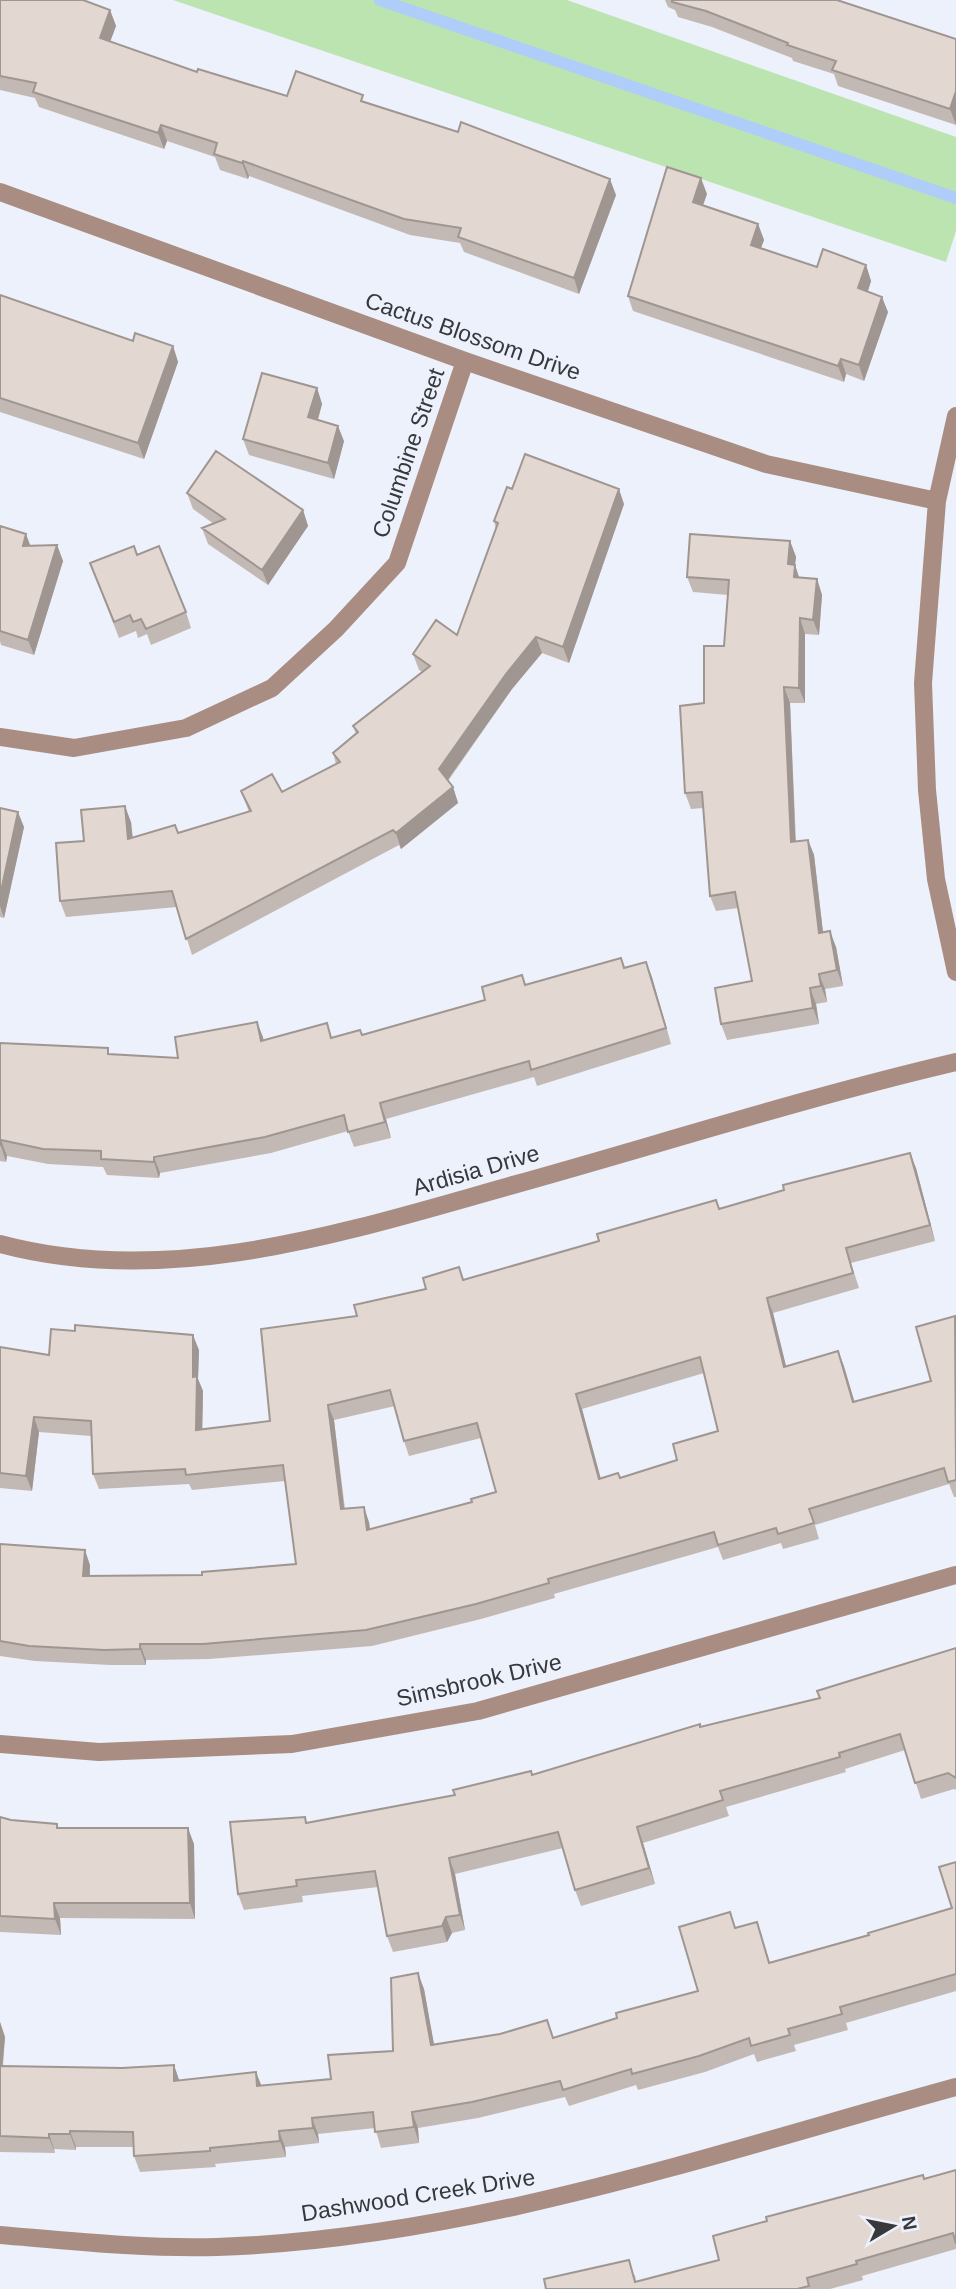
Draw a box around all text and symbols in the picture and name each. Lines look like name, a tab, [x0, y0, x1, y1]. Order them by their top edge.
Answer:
street label: Cactus Blossom Drive	[362, 287, 584, 385]
street label: Columbine Street	[367, 364, 449, 541]
street label: Ardisia Drive	[410, 1140, 542, 1200]
street label: Simsbrook Drive	[394, 1648, 564, 1712]
street label: Dashwood Creek Drive	[299, 2164, 537, 2226]
north arrow	[858, 2191, 928, 2261]
text: N	[898, 2215, 921, 2232]

